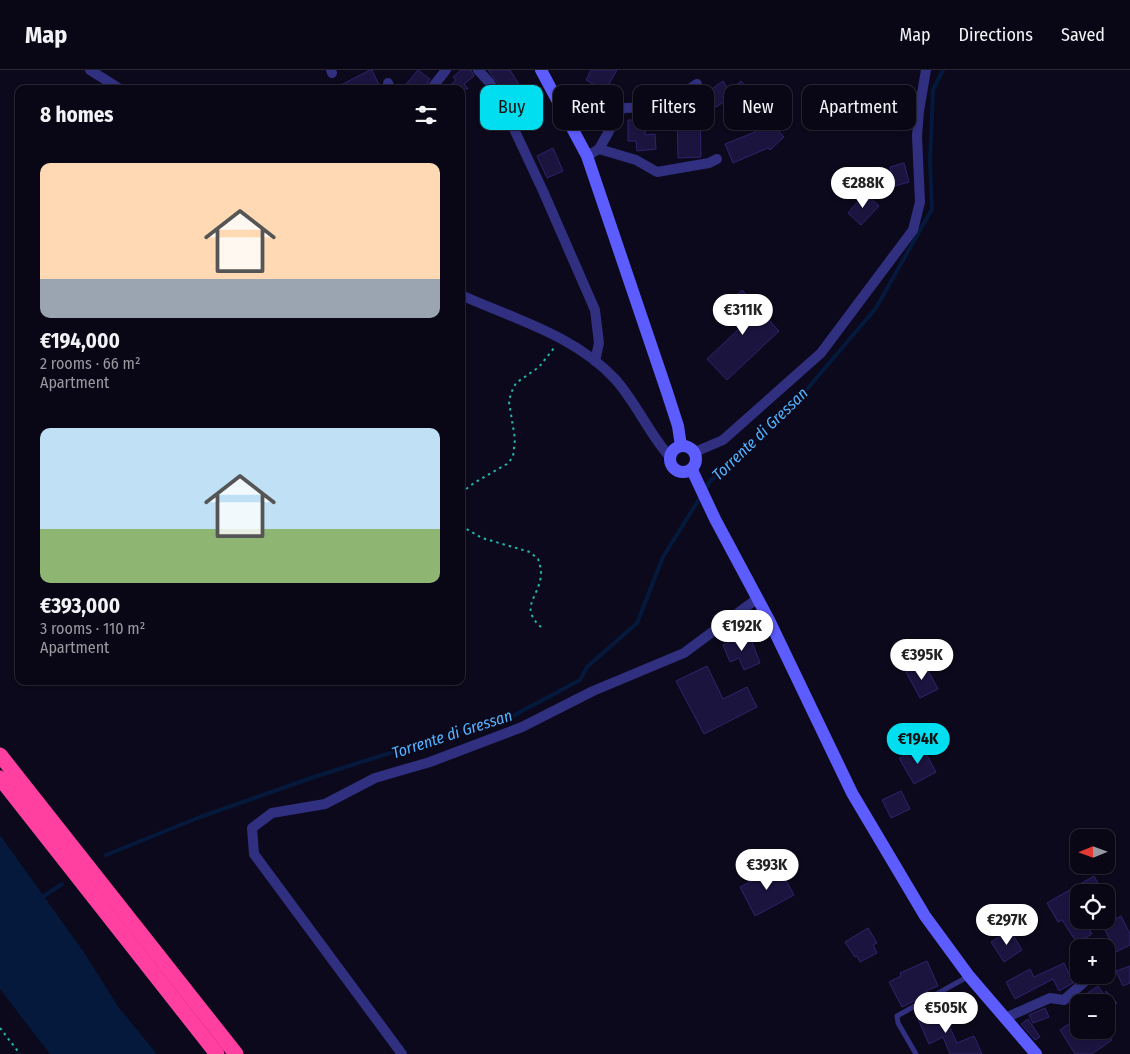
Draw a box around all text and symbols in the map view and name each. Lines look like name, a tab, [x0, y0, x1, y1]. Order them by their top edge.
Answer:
text: Map	[25, 21, 67, 49]
text: Map	[899, 24, 931, 46]
text: Directions	[959, 24, 1033, 46]
text: Saved	[1061, 24, 1105, 46]
chip: Buy	[480, 85, 543, 130]
chip: Rent	[553, 85, 623, 130]
chip: Filters	[633, 85, 714, 130]
chip: New	[724, 85, 792, 130]
chip: Apartment	[802, 85, 916, 130]
icon: filters	[412, 101, 440, 129]
text: 8 homes	[40, 102, 114, 128]
pin: €288K	[828, 166, 898, 209]
text: €288K	[842, 173, 884, 192]
icon: home	[195, 196, 285, 286]
pin: €311K	[708, 294, 778, 336]
text: €311K	[724, 300, 762, 319]
text: €194,000	[40, 328, 120, 354]
text: 2 rooms · 66 m²	[40, 354, 140, 373]
text: Apartment	[40, 373, 109, 392]
water label: Torrente di Gressan	[708, 384, 812, 484]
icon: home	[195, 461, 285, 551]
text: €393,000	[40, 593, 120, 619]
pin: €192K	[707, 610, 777, 652]
text: €192K	[722, 616, 762, 635]
text: 3 rooms · 110 m²	[40, 619, 145, 638]
text: Apartment	[40, 638, 109, 657]
pin: €395K	[887, 638, 957, 681]
text: €395K	[901, 645, 943, 664]
water label: Torrente di Gressan	[389, 706, 515, 762]
pin: €194K	[883, 722, 953, 765]
text: €194K	[898, 729, 938, 748]
north arrow	[1070, 829, 1115, 874]
map controls	[1070, 829, 1115, 1039]
pin: €393K	[732, 848, 802, 891]
text: €393K	[747, 855, 787, 874]
button: locate	[1070, 884, 1115, 929]
pin: €297K	[972, 904, 1042, 946]
text: €297K	[987, 910, 1027, 929]
button: +	[1070, 939, 1115, 984]
pin: €505K	[911, 992, 981, 1034]
button: −	[1070, 994, 1115, 1039]
text: €505K	[925, 998, 967, 1017]

